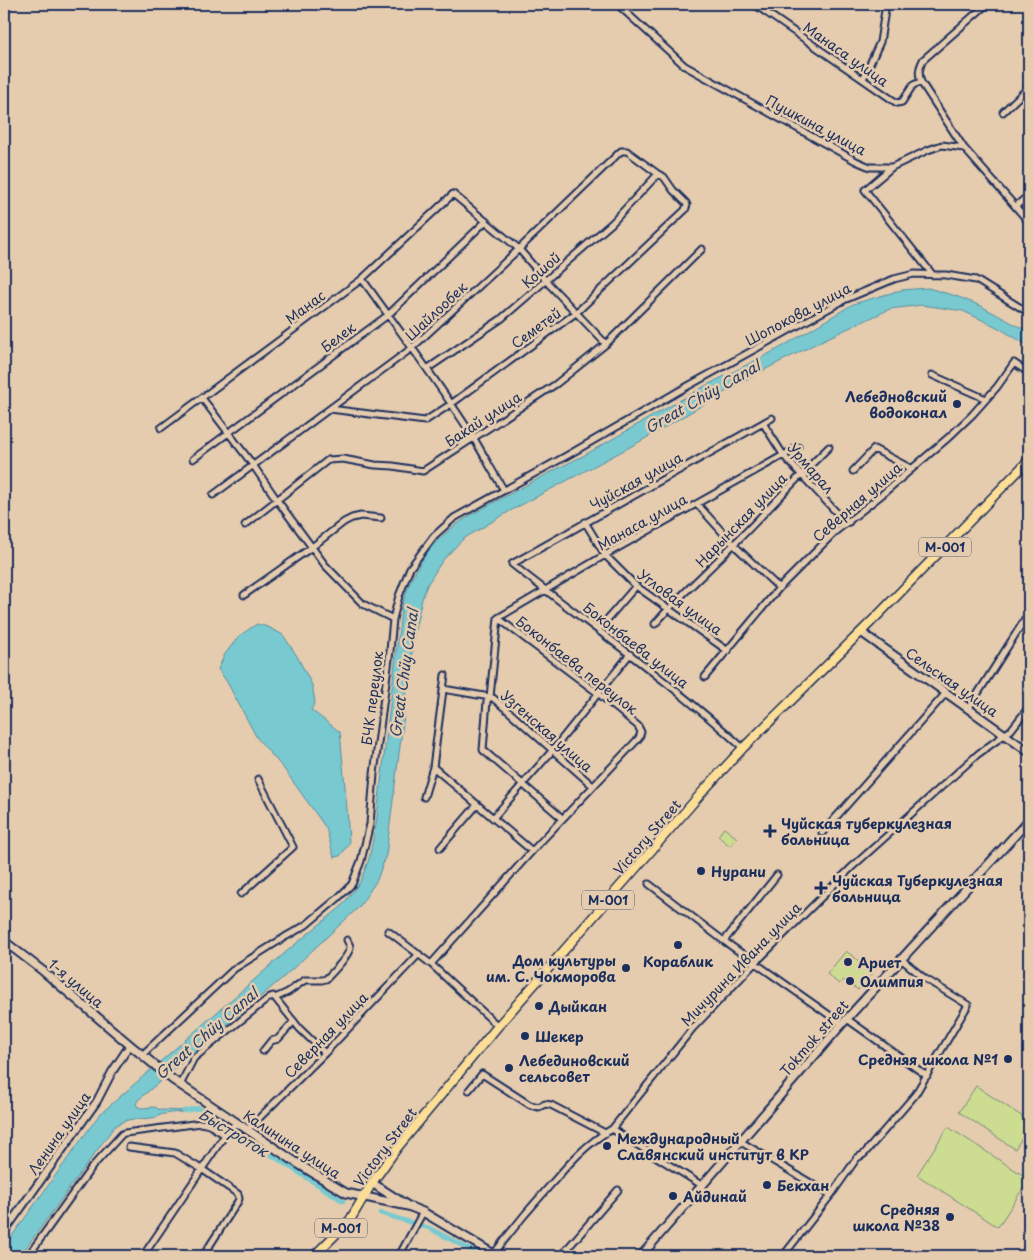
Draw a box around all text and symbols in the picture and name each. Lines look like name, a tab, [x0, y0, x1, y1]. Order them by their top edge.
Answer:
street label: Манаса улица	[799, 17, 893, 91]
street label: Пушкина улица	[762, 90, 870, 160]
street label: Кошой	[517, 247, 565, 293]
street label: Шайлообек	[400, 276, 472, 345]
street label: Шопокова улица	[741, 277, 855, 351]
street label: Манас	[281, 285, 330, 329]
street label: Семетей	[507, 303, 565, 353]
street label: Белек	[316, 316, 360, 357]
water label: Great Chüy Canal	[640, 352, 766, 438]
street label: Бакай улица	[441, 386, 526, 452]
place label: Лебедновский водоконал	[845, 386, 947, 423]
marker: Лебедновский водоконал	[951, 398, 963, 410]
street label: Урмарал	[783, 438, 839, 498]
street label: Чуйская улица	[586, 447, 686, 515]
street label: Северная улица	[808, 457, 907, 547]
street label: Нарынская улица	[690, 468, 792, 572]
street label: Манаса улица	[593, 488, 691, 555]
road number: М-001	[919, 538, 971, 556]
street label: Угловая улица	[633, 564, 727, 640]
street label: Боконбаева улица	[579, 597, 693, 693]
water label: Great Chüy Canal	[383, 604, 424, 739]
street label: Боконбаева переулок	[512, 611, 643, 720]
street label: Сельская улица	[901, 642, 1003, 722]
street label: БЧК переулок	[356, 649, 388, 746]
street label: Узгенская улица	[497, 685, 598, 777]
street label: Victory Street	[608, 794, 686, 879]
place label: Чуйская туберкулезная больница	[781, 813, 952, 850]
marker: Чуйская туберкулезная больница	[763, 824, 777, 838]
place label: Нурани	[711, 861, 766, 882]
marker: Нурани	[695, 865, 707, 877]
place label: Чуйская Туберкулезная больница	[832, 870, 1003, 907]
marker: Чуйская Туберкулезная больница	[814, 881, 828, 895]
road number: М-001	[582, 890, 634, 910]
street label: Мичурина Ивана улица	[676, 897, 806, 1031]
marker: Кораблик	[672, 939, 684, 951]
place label: Дом культуры им. С. Чокморова	[486, 950, 617, 987]
place label: Кораблик	[643, 951, 713, 972]
place label: Ариет	[858, 952, 902, 973]
street label: 1-я улица	[44, 954, 108, 1013]
marker: Ариет	[842, 956, 854, 968]
marker: Дом культуры им. С. Чокморова	[620, 962, 632, 974]
place label: Олимпия	[860, 971, 924, 992]
marker: Олимпия	[844, 975, 856, 987]
water label: Great Chüy Canal	[149, 980, 265, 1084]
street label: Северная улица	[279, 987, 373, 1083]
street label: Tokmok street	[775, 995, 853, 1081]
place label: Дыйкан	[548, 996, 607, 1017]
marker: Дыйкан	[533, 1000, 545, 1012]
place label: Шекер	[535, 1026, 584, 1047]
marker: Шекер	[519, 1030, 531, 1042]
place label: Средняя школа №1	[858, 1049, 998, 1070]
place label: Лебединовский сельсовет	[519, 1050, 630, 1087]
marker: Средняя школа №1	[1002, 1053, 1014, 1065]
marker: Лебединовский сельсовет	[503, 1062, 515, 1074]
street label: Ленина улица	[23, 1087, 96, 1179]
water label: Быстроток	[195, 1102, 274, 1162]
street label: Victory Street	[348, 1103, 422, 1191]
street label: Калинина улица	[239, 1105, 345, 1184]
place label: Международный Славянский институт в КР	[617, 1128, 809, 1165]
marker: Международный Славянский институт в КР	[601, 1140, 613, 1152]
place label: Бекхан	[777, 1175, 829, 1196]
marker: Бекхан	[761, 1179, 773, 1191]
place label: Айдинай	[682, 1186, 747, 1207]
marker: Айдинай	[667, 1190, 679, 1202]
place label: Средняя школа №38	[852, 1199, 940, 1236]
marker: Средняя школа №38	[944, 1211, 956, 1223]
road number: М-001	[315, 1218, 367, 1238]

